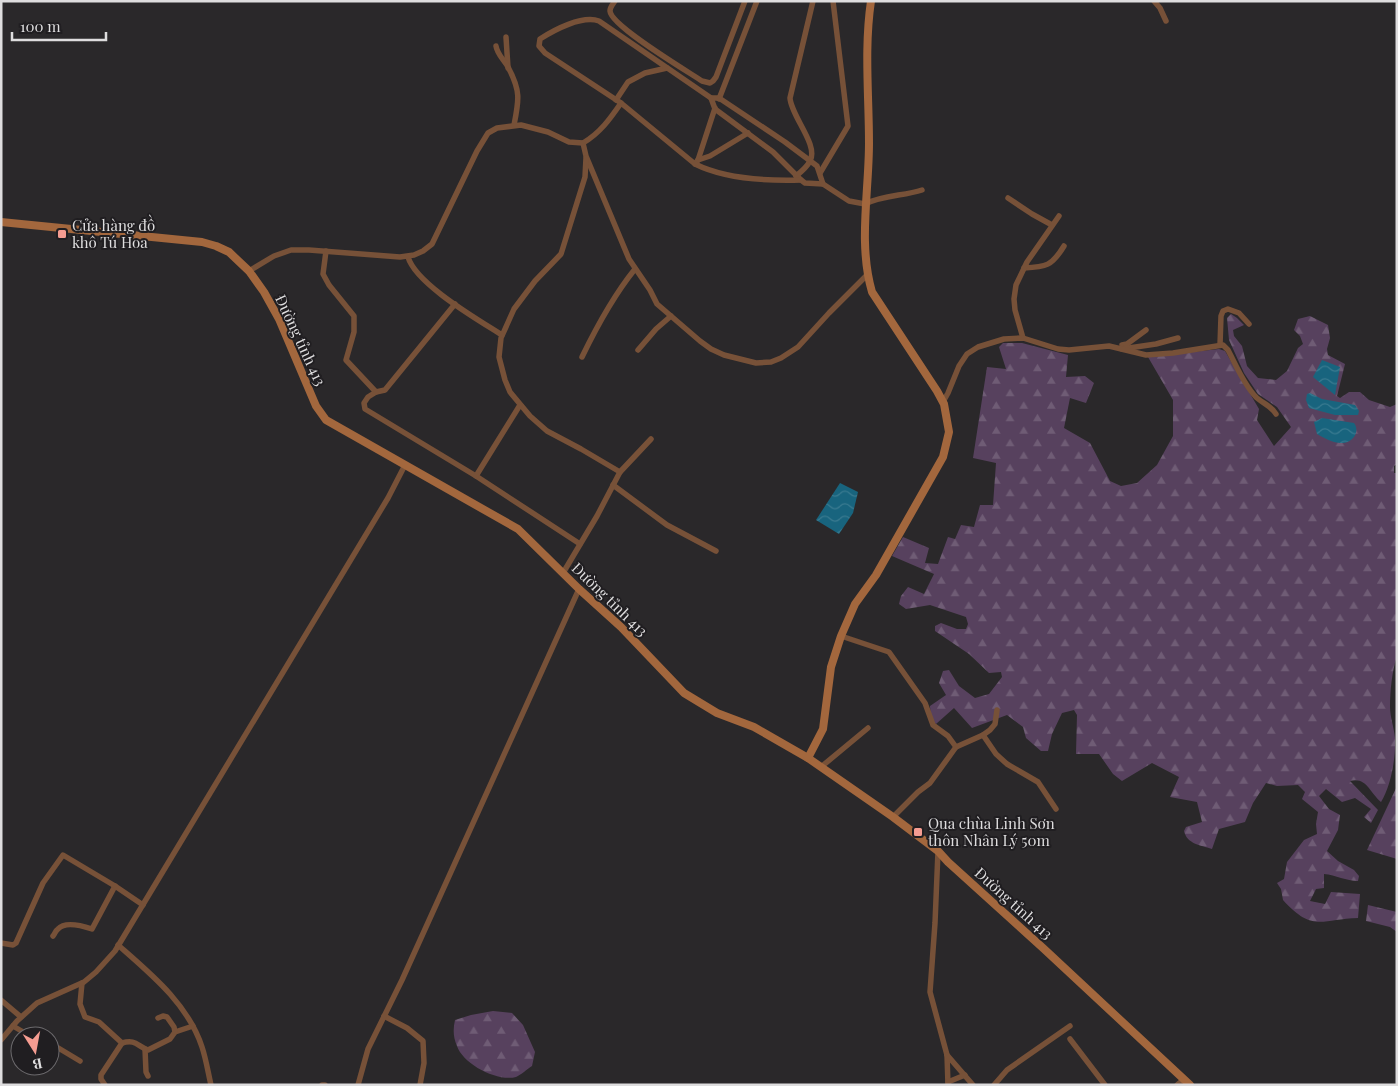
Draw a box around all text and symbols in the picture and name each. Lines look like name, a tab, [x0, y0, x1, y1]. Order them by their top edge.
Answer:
scale bar	[12, 10, 106, 42]
text: 100 m	[20, 16, 61, 36]
place label: Cửa hàng đồ khô Tú Hoa	[72, 214, 155, 252]
marker: Cửa hàng đồ khô Tú Hoa	[56, 228, 68, 240]
street label: Đường tỉnh 413	[271, 291, 331, 389]
street label: Đường tỉnh 413	[568, 558, 653, 641]
place label: Qua chùa Linh Sơn thôn Nhân Lý 50m	[928, 813, 1055, 850]
marker: Qua chùa Linh Sơn thôn Nhân Lý 50m	[912, 826, 924, 838]
street label: Đường tỉnh 413	[971, 863, 1057, 944]
north arrow	[10, 1026, 60, 1076]
text: B	[31, 1054, 44, 1074]

